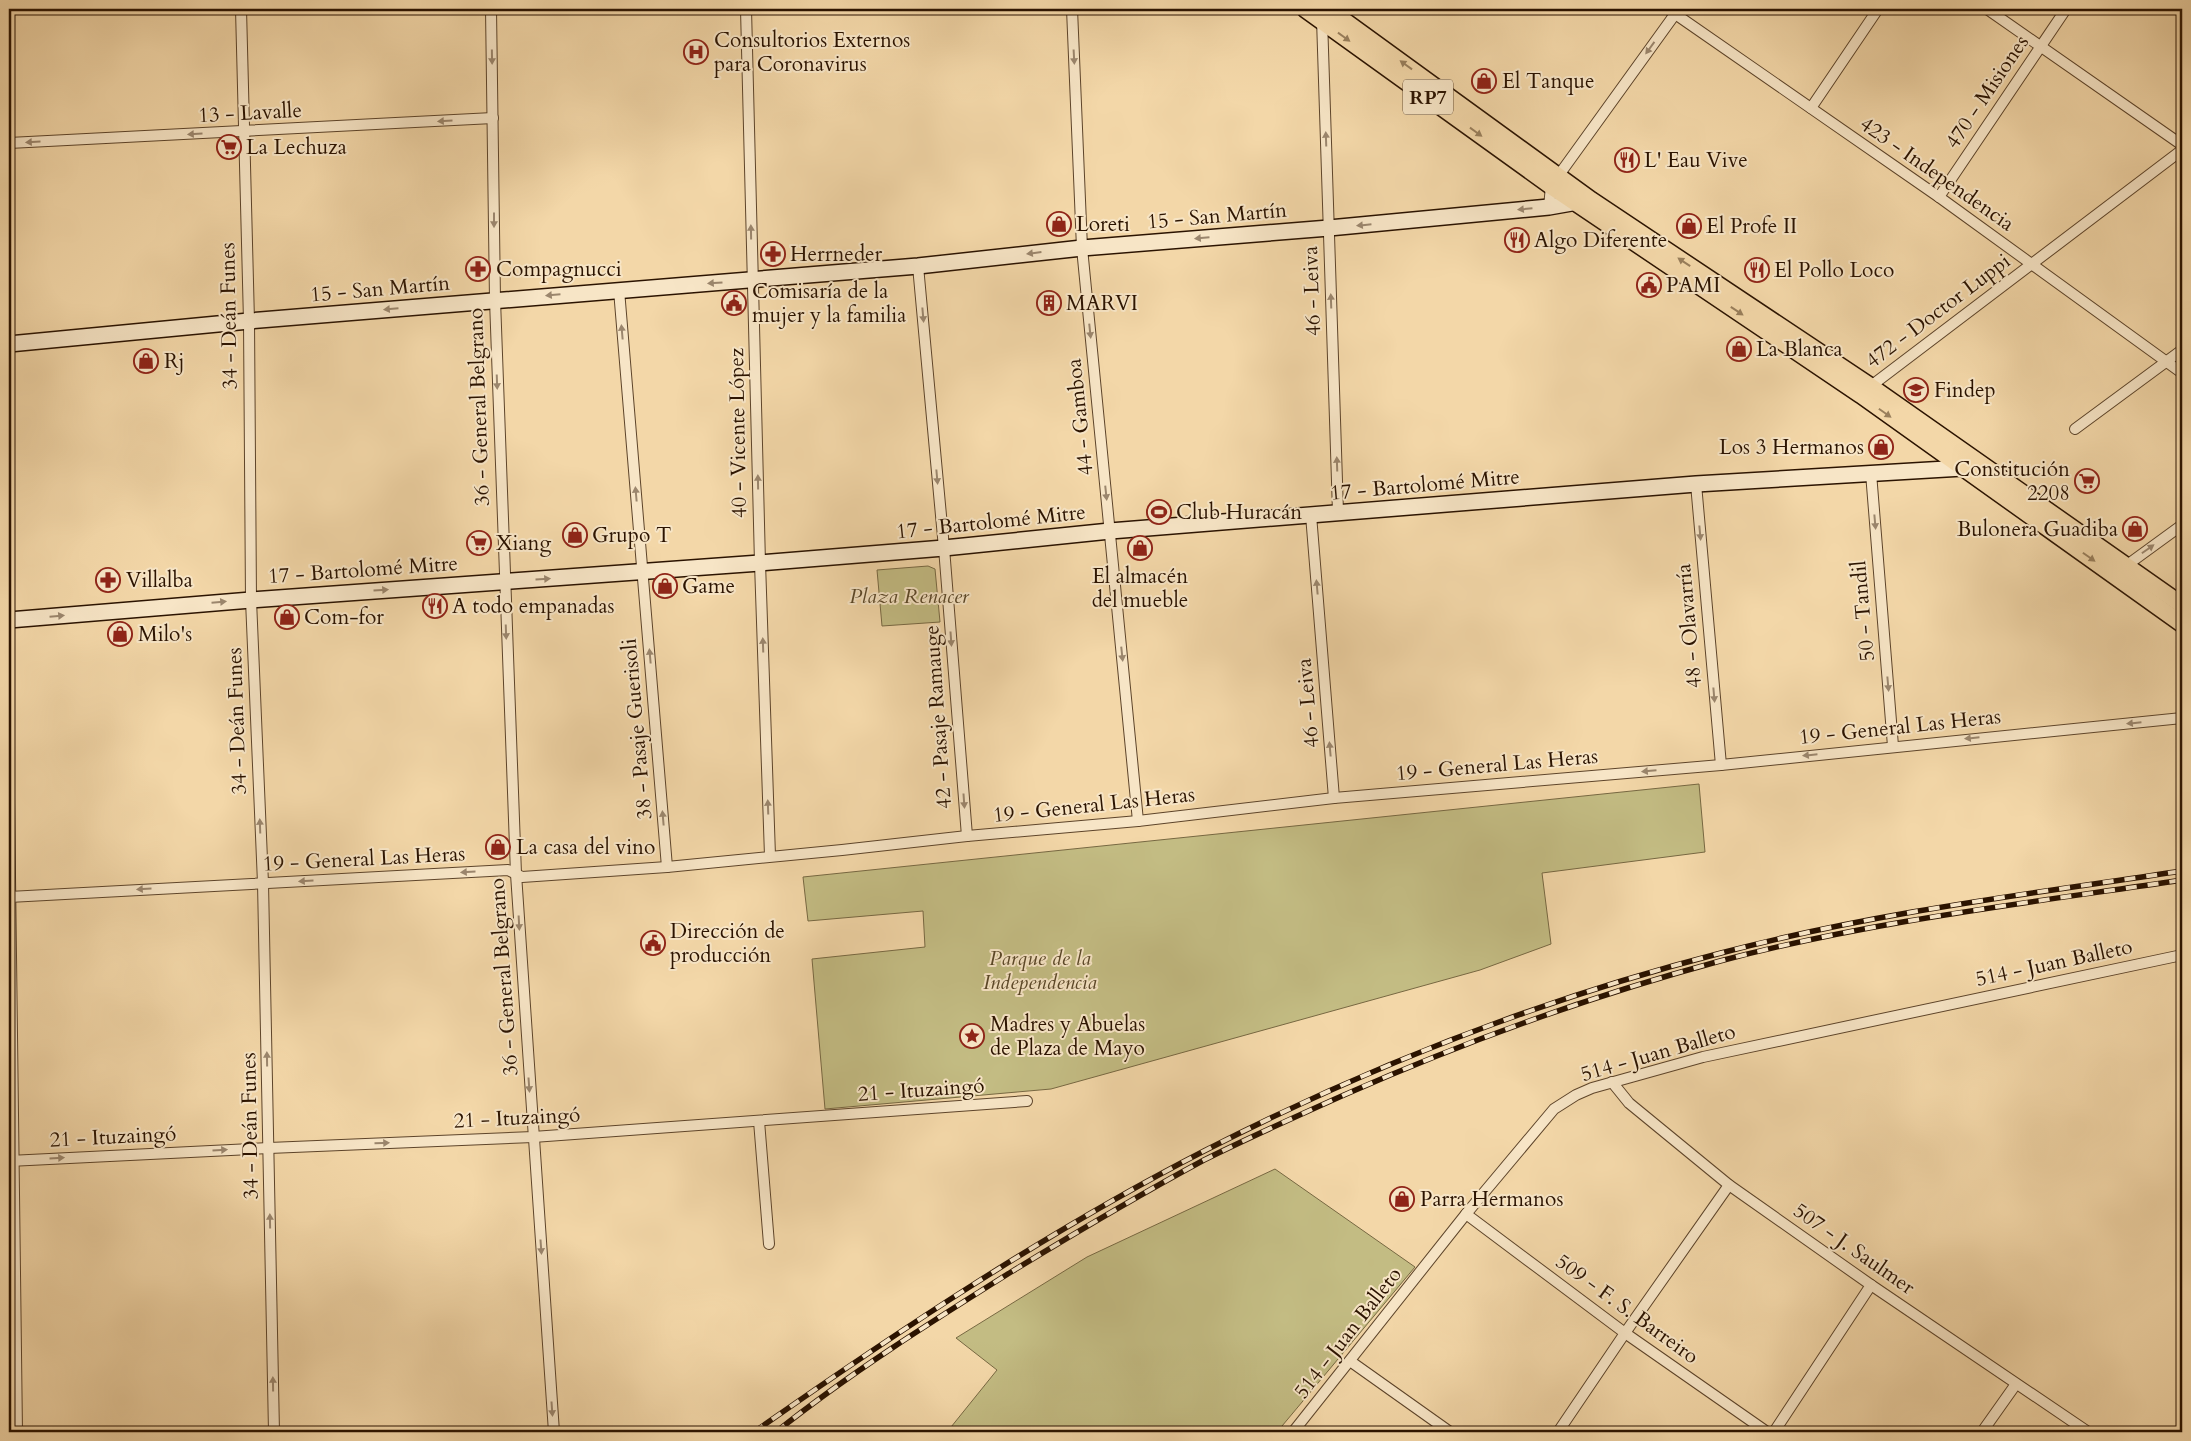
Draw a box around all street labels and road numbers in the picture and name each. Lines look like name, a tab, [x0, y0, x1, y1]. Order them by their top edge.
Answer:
street label: 470 - Misiones	[1938, 29, 2036, 155]
road number: RP7	[1403, 80, 1453, 114]
street label: 13 - Lavalle	[197, 96, 303, 130]
street label: 423 - Independencia	[1854, 110, 2020, 238]
street label: 15 - San Martín	[1146, 195, 1288, 237]
street label: 34 - Deán Funes	[213, 242, 245, 390]
street label: 46 - Leiva	[1296, 246, 1328, 336]
street label: 472 - Doctor Luppi	[1860, 247, 2017, 375]
street label: 15 - San Martín	[309, 268, 451, 310]
street label: 36 - General Belgrano	[461, 307, 497, 507]
street label: 40 - Vicente López	[722, 347, 754, 518]
street label: 44 - Gamboa	[1059, 357, 1101, 477]
street label: 17 - Bartolomé Mitre	[1329, 462, 1521, 508]
street label: 17 - Bartolomé Mitre	[895, 498, 1087, 546]
street label: 17 - Bartolomé Mitre	[267, 549, 459, 591]
street label: 50 - Tandil	[1844, 559, 1882, 663]
street label: 48 - Olavarría	[1669, 563, 1709, 689]
street label: 42 - Pasaje Ramauge	[917, 624, 959, 810]
street label: 38 - Pasaje Guerisoli	[615, 637, 659, 821]
street label: 34 - Deán Funes	[220, 647, 254, 795]
street label: 46 - Leiva	[1290, 657, 1326, 749]
street label: 19 - General Las Heras	[1798, 702, 2002, 752]
street label: 19 - General Las Heras	[1395, 742, 1599, 788]
street label: 19 - General Las Heras	[992, 780, 1196, 830]
street label: 19 - General Las Heras	[262, 839, 466, 879]
street label: 36 - General Belgrano	[483, 877, 525, 1077]
street label: 514 - Juan Balleto	[1973, 932, 2135, 994]
street label: 514 - Juan Balleto	[1577, 1017, 1739, 1089]
street label: 34 - Deán Funes	[234, 1052, 266, 1200]
street label: 21 - Ituzaingó	[857, 1071, 985, 1109]
street label: 21 - Ituzaingó	[453, 1100, 581, 1136]
street label: 21 - Ituzaingó	[49, 1119, 177, 1155]
street label: 507 - J. Saulmer	[1787, 1196, 1921, 1302]
street label: 509 - F. S. Barreiro	[1550, 1247, 1704, 1371]
street label: 514 - Juan Balleto	[1287, 1261, 1409, 1405]

